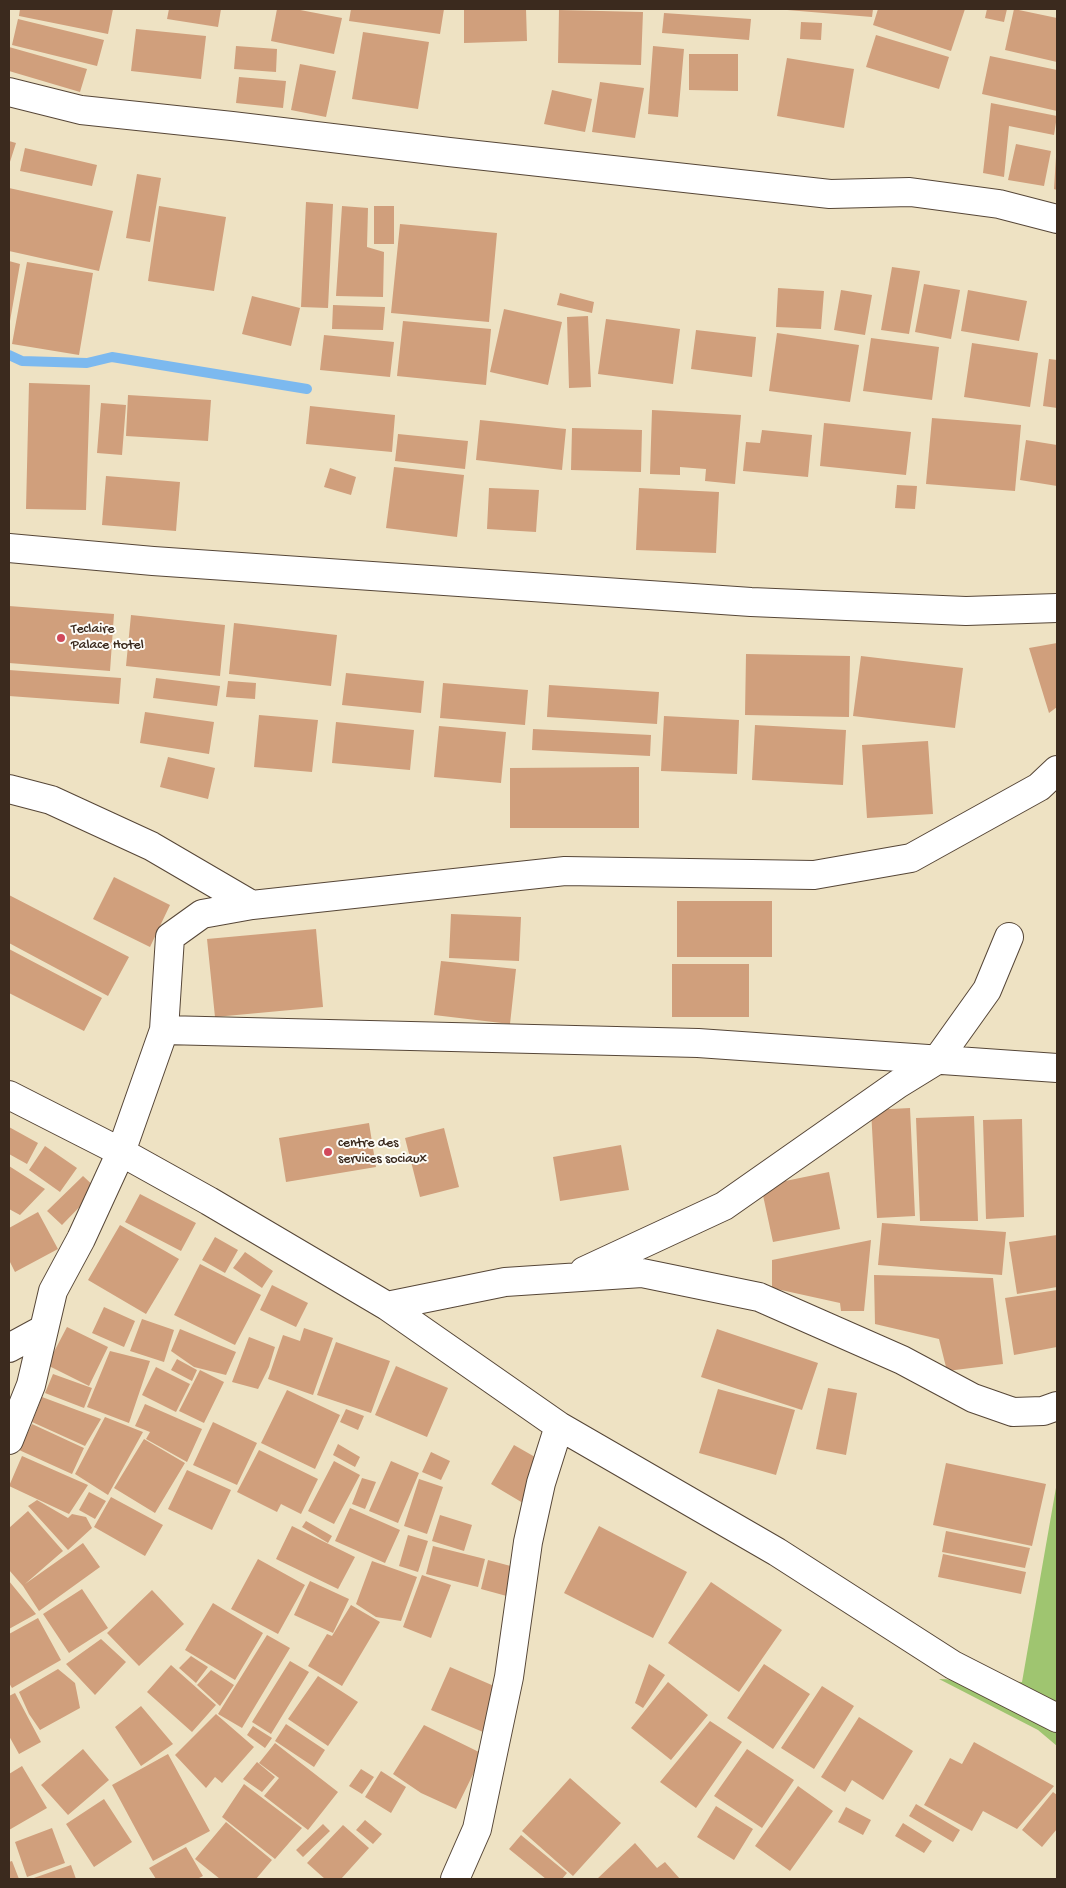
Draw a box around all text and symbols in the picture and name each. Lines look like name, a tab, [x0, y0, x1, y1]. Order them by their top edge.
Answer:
place label: Teclaire Palace Hotel	[71, 622, 144, 654]
marker: Teclaire Palace Hotel	[55, 632, 67, 644]
place label: centre des services sociaux	[338, 1136, 427, 1168]
marker: centre des services sociaux	[322, 1146, 334, 1158]

